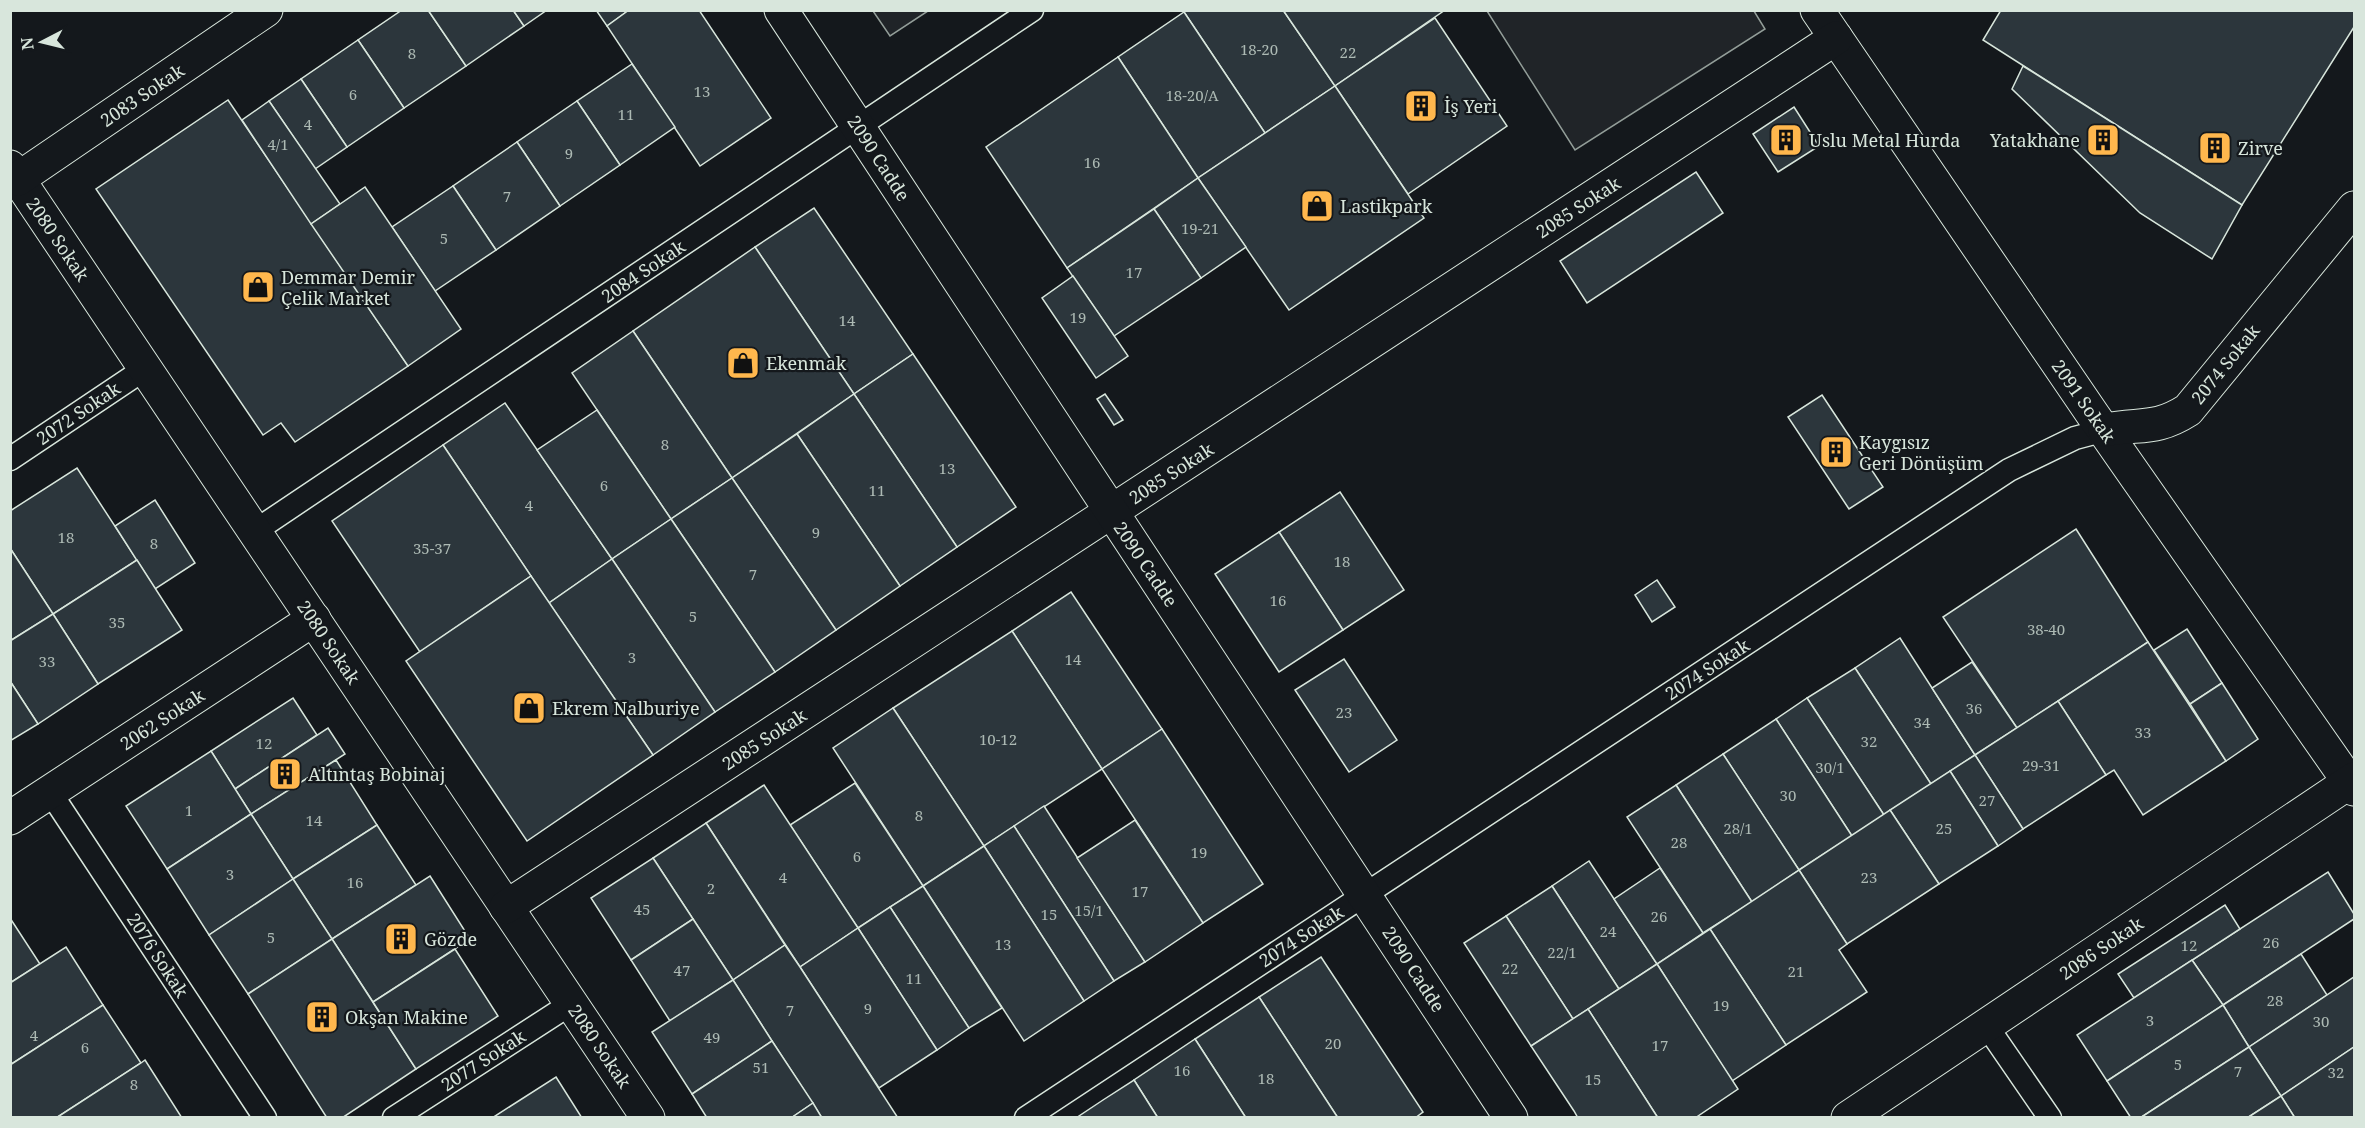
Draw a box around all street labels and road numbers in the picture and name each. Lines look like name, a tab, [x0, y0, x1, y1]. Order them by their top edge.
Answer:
street label: 2083 Sokak	[95, 58, 189, 132]
street label: 2090 Cadde	[842, 110, 916, 206]
street label: 2085 Sokak	[1531, 170, 1625, 243]
street label: 2080 Sokak	[21, 192, 95, 286]
street label: 2084 Sokak	[596, 234, 690, 308]
street label: 2074 Sokak	[2185, 319, 2265, 409]
street label: 2091 Sokak	[2047, 355, 2122, 448]
street label: 2072 Sokak	[31, 376, 125, 450]
street label: 2085 Sokak	[1124, 436, 1218, 509]
street label: 2090 Cadde	[1109, 517, 1183, 611]
street label: 2080 Sokak	[292, 595, 366, 689]
street label: 2074 Sokak	[1660, 632, 1754, 705]
street label: 2062 Sokak	[115, 682, 209, 755]
street label: 2085 Sokak	[717, 702, 811, 775]
street label: 2074 Sokak	[1254, 899, 1348, 972]
street label: 2076 Sokak	[122, 908, 195, 1002]
street label: 2086 Sokak	[2054, 911, 2148, 985]
street label: 2090 Cadde	[1377, 921, 1451, 1017]
street label: 2080 Sokak	[563, 999, 637, 1093]
street label: 2077 Sokak	[436, 1023, 530, 1096]

